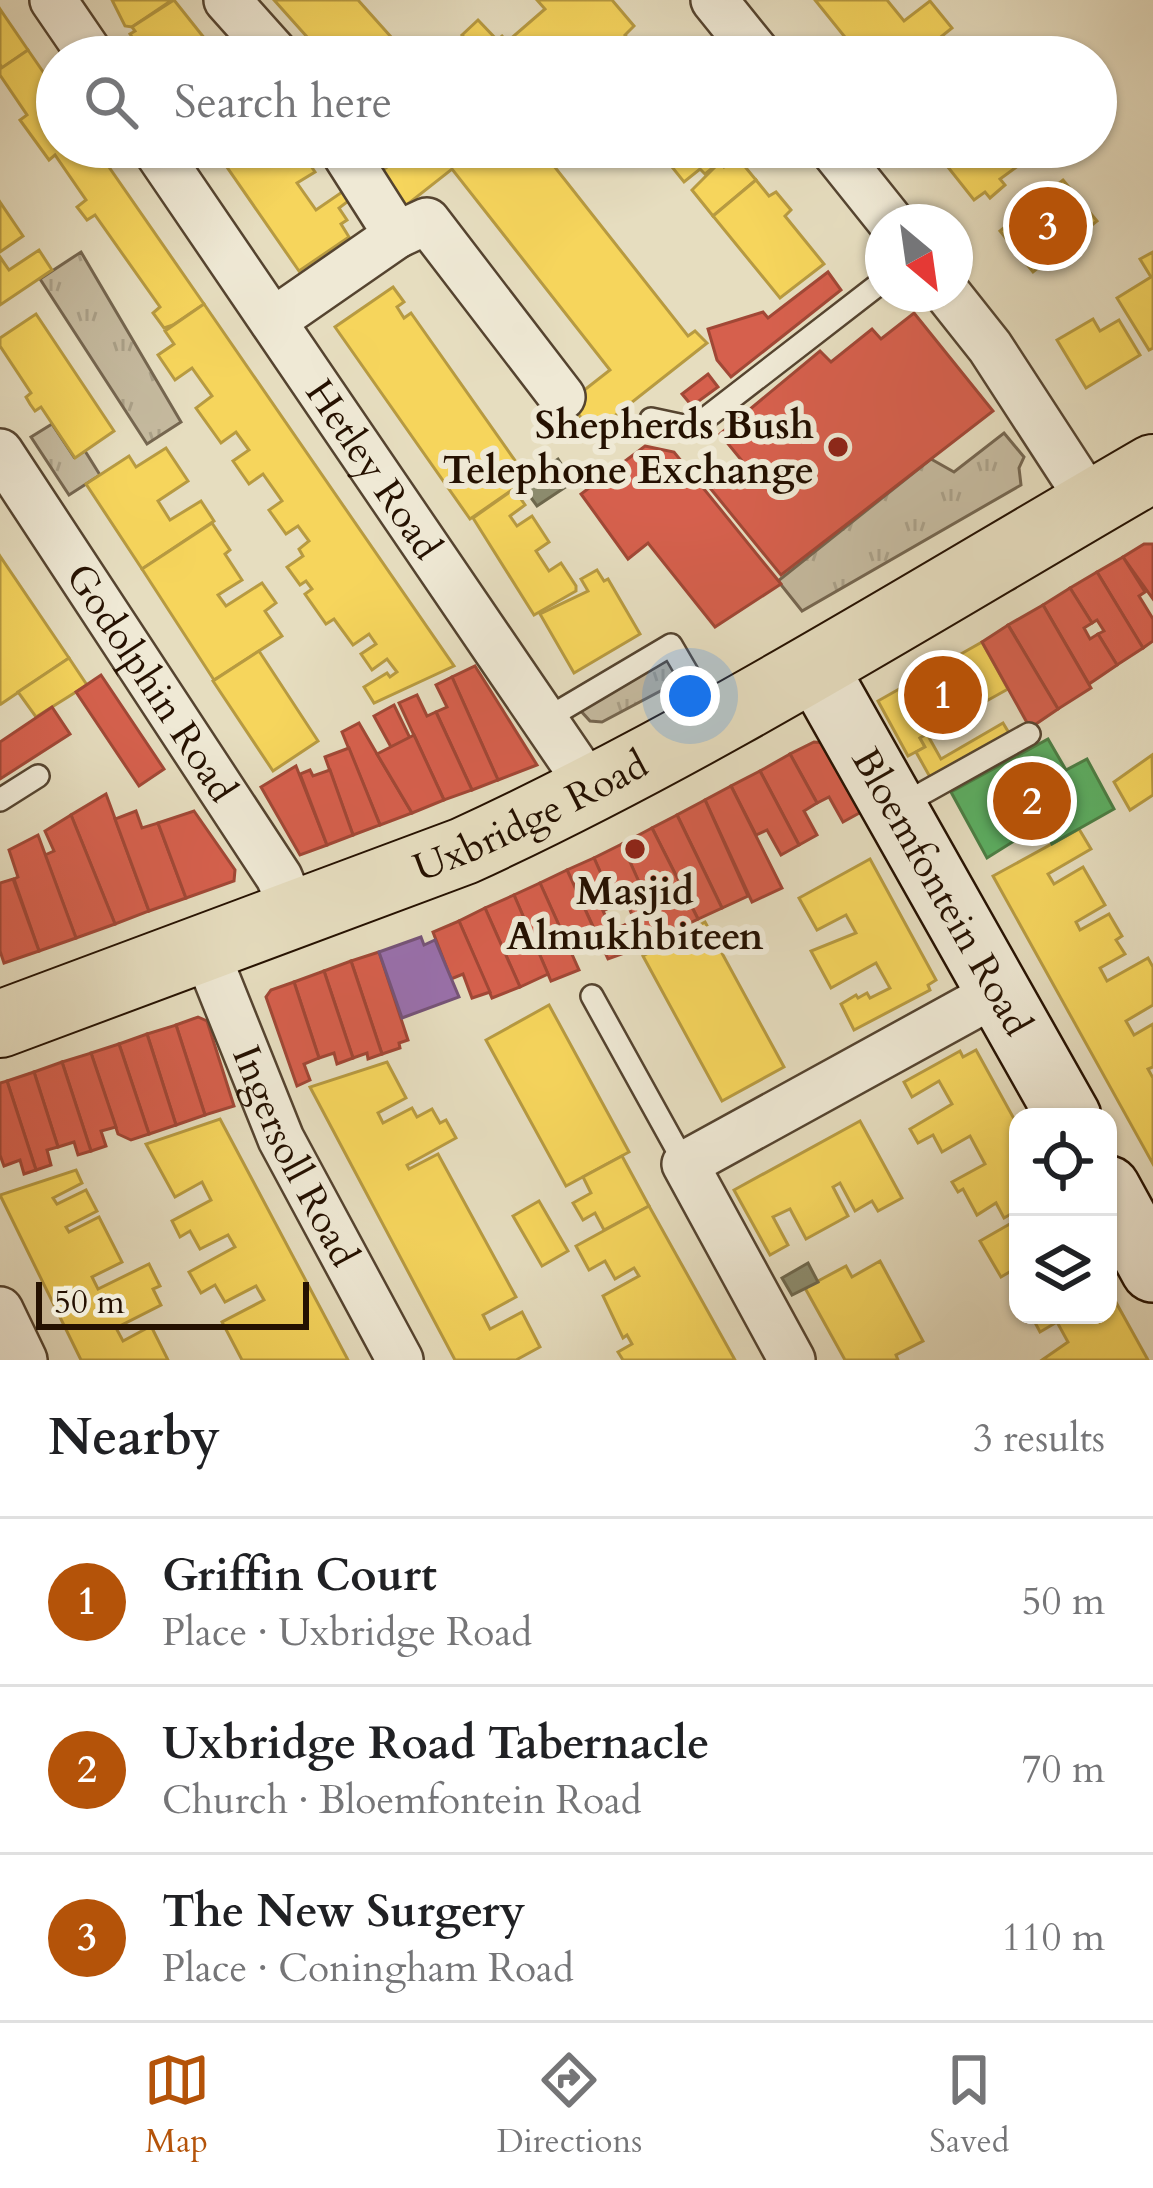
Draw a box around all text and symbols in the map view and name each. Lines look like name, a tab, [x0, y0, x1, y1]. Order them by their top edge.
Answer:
search box	[36, 36, 1117, 168]
icon: search	[78, 69, 144, 135]
text: Search here	[174, 72, 392, 133]
pin: 3	[1009, 181, 1087, 271]
north arrow	[865, 204, 973, 312]
street label: Hetley Road	[293, 369, 454, 570]
place label: Shepherds Bush Telephone Exchange	[443, 399, 814, 497]
marker: Shepherds Bush Telephone Exchange	[825, 434, 851, 460]
street label: Godolphin Road	[54, 553, 249, 813]
pin: 1	[904, 650, 982, 740]
your location	[660, 666, 720, 726]
street label: Uxbridge Road	[406, 738, 657, 894]
street label: Bloemfontein Road	[839, 738, 1044, 1045]
pin: 2	[993, 756, 1071, 846]
marker: Masjid Almukhbiteen	[622, 836, 648, 862]
place label: Masjid Almukhbiteen	[507, 865, 763, 963]
street label: Ingersoll Road	[220, 1038, 371, 1276]
map controls	[1009, 1108, 1117, 1324]
button: locate	[1009, 1108, 1117, 1216]
button: layers	[1009, 1216, 1117, 1324]
scale bar	[36, 1276, 309, 1329]
text: 50 m	[54, 1280, 125, 1325]
text: Nearby	[48, 1403, 220, 1473]
text: 3 results	[973, 1412, 1105, 1465]
text: Griffin Court	[162, 1545, 437, 1606]
text: 1	[77, 1575, 97, 1628]
text: 50 m	[1022, 1575, 1105, 1628]
text: Place · Uxbridge Road	[162, 1606, 532, 1659]
text: Uxbridge Road Tabernacle	[162, 1713, 709, 1774]
text: 2	[77, 1743, 97, 1796]
text: 70 m	[1022, 1743, 1105, 1796]
text: Church · Bloemfontein Road	[162, 1774, 642, 1827]
text: The New Surgery	[162, 1881, 525, 1942]
text: 3	[77, 1911, 97, 1964]
text: 110 m	[1002, 1911, 1105, 1964]
text: Place · Coningham Road	[162, 1942, 574, 1995]
tab: Map	[144, 2047, 210, 2164]
tab: Directions	[497, 2047, 642, 2164]
tab: Saved	[929, 2047, 1009, 2164]

